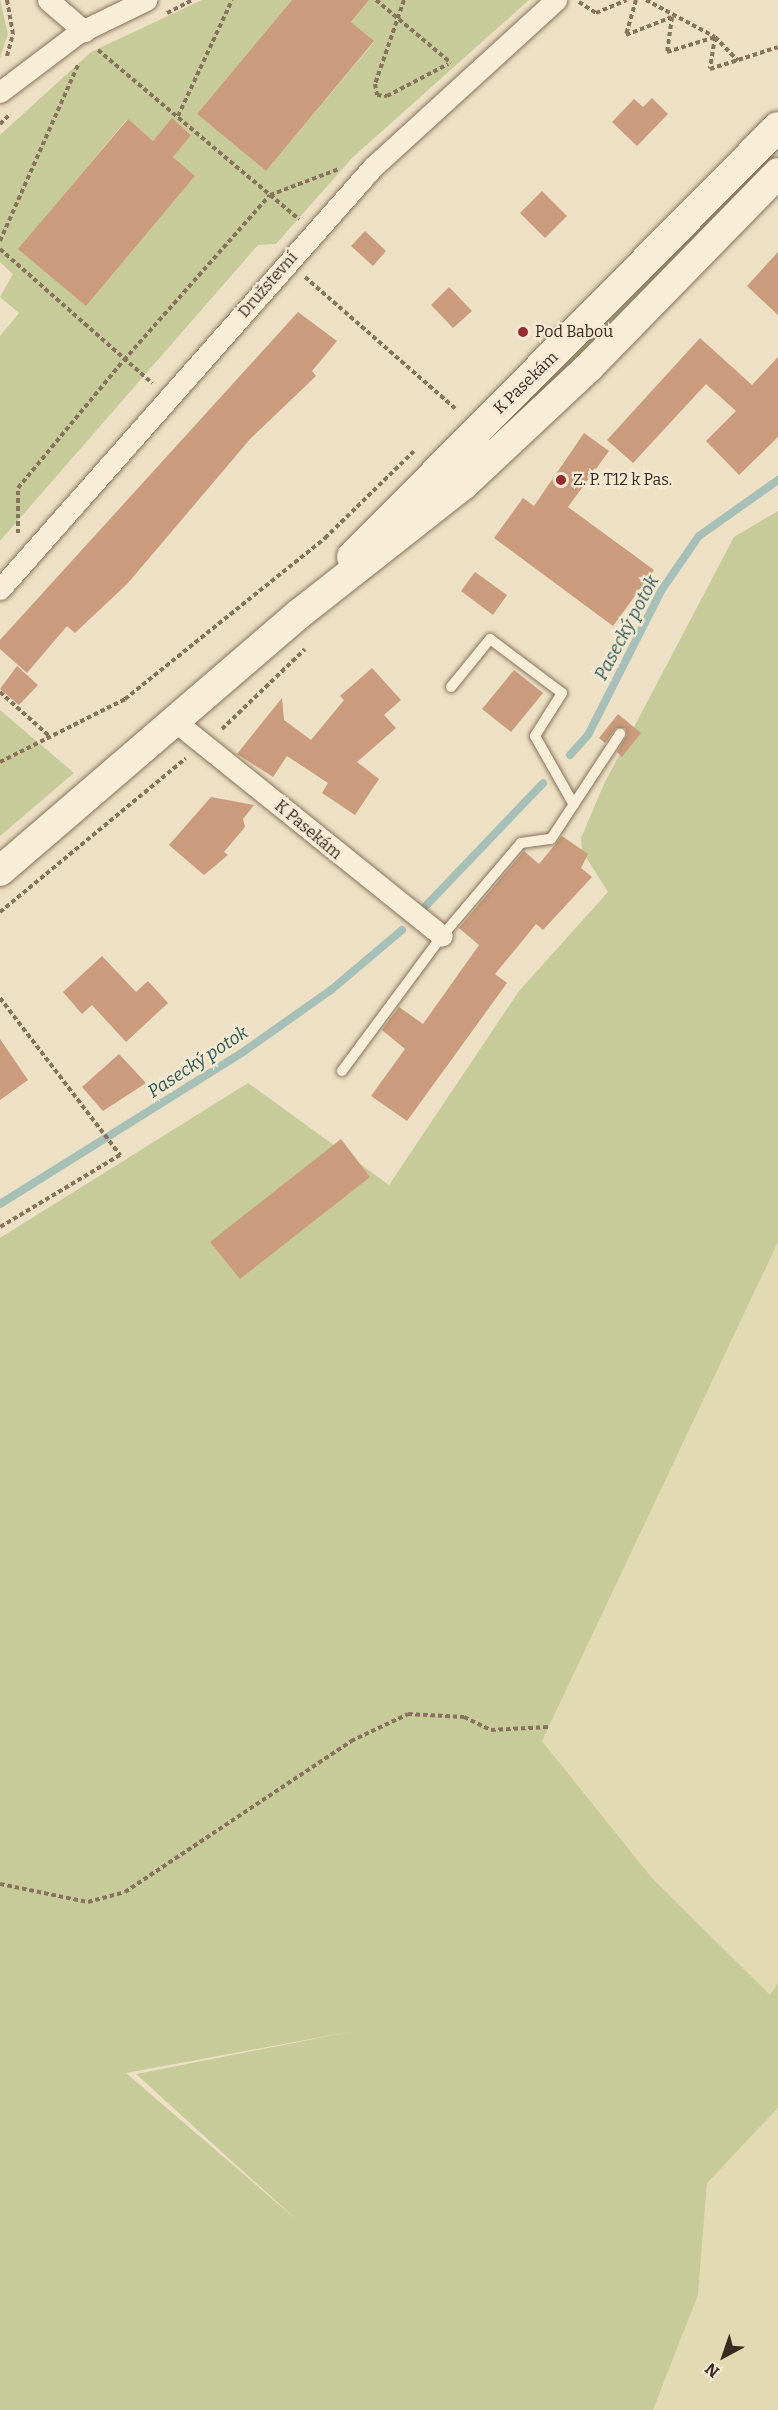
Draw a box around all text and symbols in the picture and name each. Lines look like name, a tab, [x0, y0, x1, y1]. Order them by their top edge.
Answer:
street label: Družstevní	[234, 248, 302, 322]
place label: Pod Babou	[535, 322, 613, 342]
marker: Pod Babou	[516, 325, 530, 339]
street label: K Pasekám	[490, 348, 562, 418]
place label: Z. P. T12 k Pas.	[573, 470, 672, 490]
marker: Z. P. T12 k Pas.	[554, 473, 568, 487]
water label: Pasecký potok	[590, 572, 664, 684]
street label: K Pasekám	[271, 796, 345, 864]
water label: Pasecký potok	[144, 1022, 252, 1102]
north arrow	[694, 2326, 754, 2386]
text: N	[701, 2359, 723, 2381]

